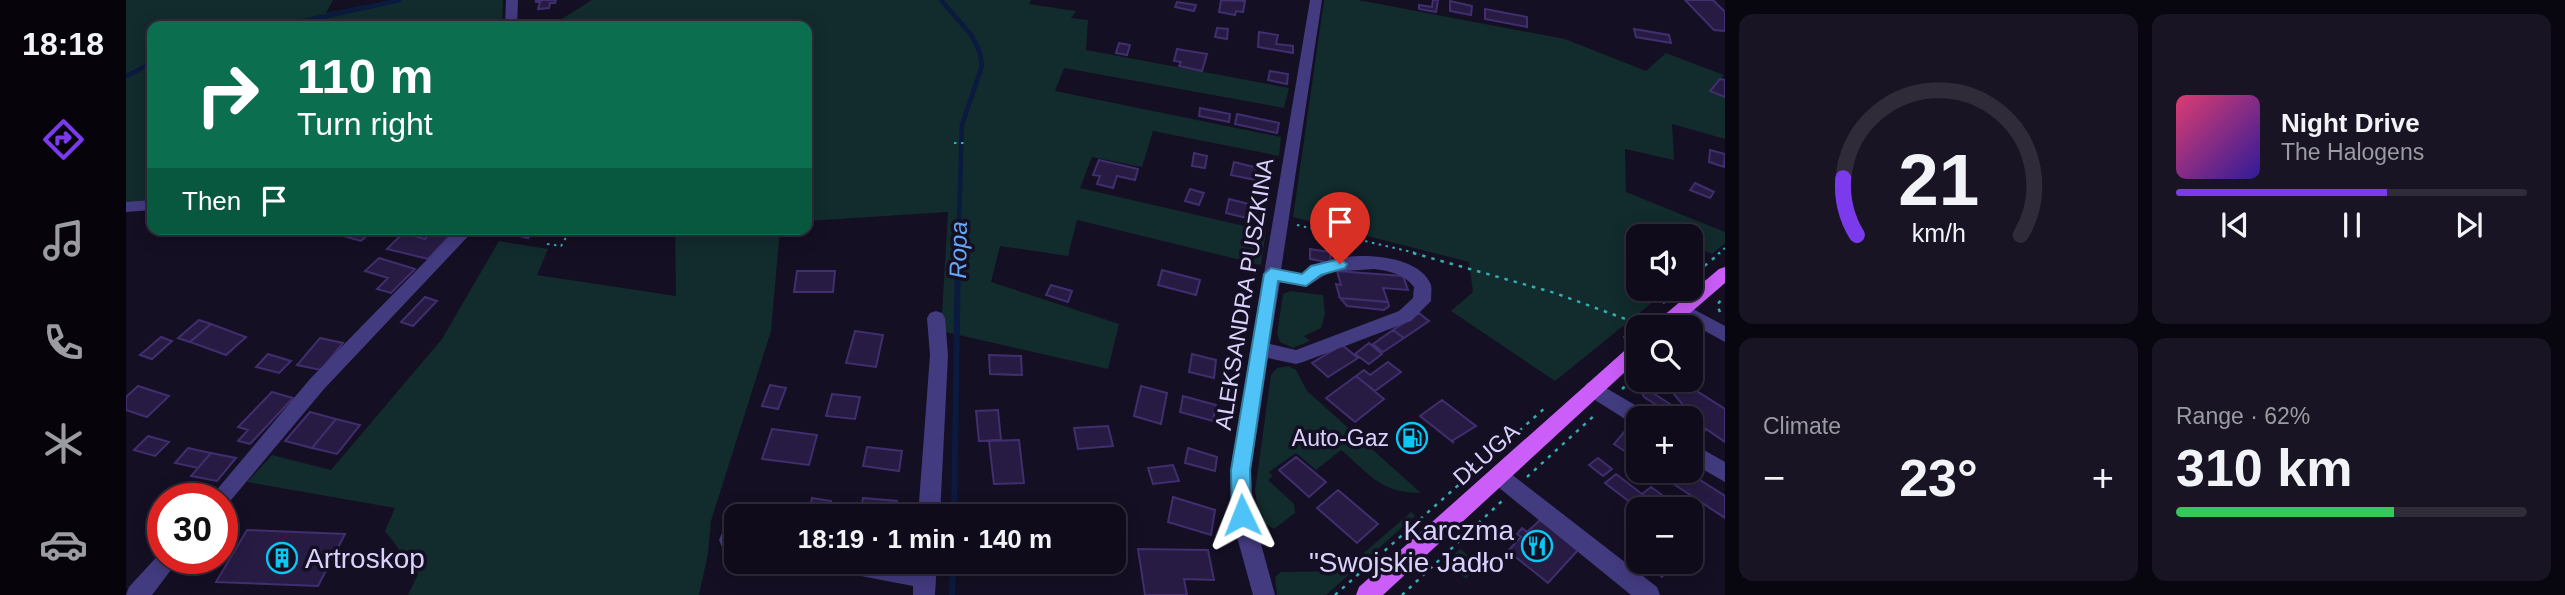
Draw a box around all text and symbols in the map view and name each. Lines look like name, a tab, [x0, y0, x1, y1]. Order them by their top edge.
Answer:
text: 18:18	[22, 26, 104, 62]
icon: right	[182, 49, 273, 140]
text: 110 m	[297, 49, 433, 103]
text: Turn right	[297, 106, 433, 142]
text: Night Drive	[2281, 108, 2420, 138]
icon: directions	[39, 115, 88, 164]
text: The Halogens	[2281, 139, 2424, 165]
text: 21	[1898, 140, 1979, 221]
street label: ALEKSANDRA PUSZKINA	[1210, 156, 1278, 432]
icon: arrive	[255, 182, 293, 220]
text: Then	[182, 186, 241, 216]
pin	[1310, 192, 1370, 264]
icon: arrive	[1321, 203, 1359, 241]
icon: previous	[2216, 206, 2254, 244]
icon: pause	[2333, 206, 2371, 244]
icon: next	[2450, 206, 2488, 244]
icon: music	[39, 216, 88, 265]
text: km/h	[1911, 219, 1966, 247]
water label: Ropa	[944, 221, 972, 279]
map controls	[1626, 224, 1703, 574]
button: sound	[1626, 224, 1703, 301]
button: search	[1626, 315, 1703, 392]
icon: phone	[39, 318, 88, 367]
text: Range · 62%	[2176, 403, 2310, 429]
button: +	[1626, 406, 1703, 483]
text: Climate	[1763, 413, 1841, 439]
street label: DŁUGA	[1448, 417, 1525, 490]
icon: climate	[39, 419, 88, 468]
fuel station icon: Auto-Gaz	[1395, 421, 1429, 455]
place label: Auto-Gaz	[1292, 425, 1389, 451]
text: 310 km	[2176, 439, 2352, 497]
text: 23°	[1899, 449, 1978, 507]
text: −	[1763, 457, 1785, 499]
text: +	[2092, 457, 2114, 499]
position arrow	[1205, 478, 1279, 552]
speed limit sign: 30	[147, 483, 238, 574]
button: −	[1626, 497, 1703, 574]
place label: Karczma "Swojskie Jadło"	[1309, 515, 1514, 578]
icon: car	[39, 520, 88, 569]
text: 18:19 · 1 min · 140 m	[798, 524, 1052, 554]
restaurant icon: Karczma "Swojskie Jadło"	[1520, 529, 1554, 563]
building icon: Artroskop	[265, 541, 299, 575]
place label: Artroskop	[305, 543, 425, 574]

